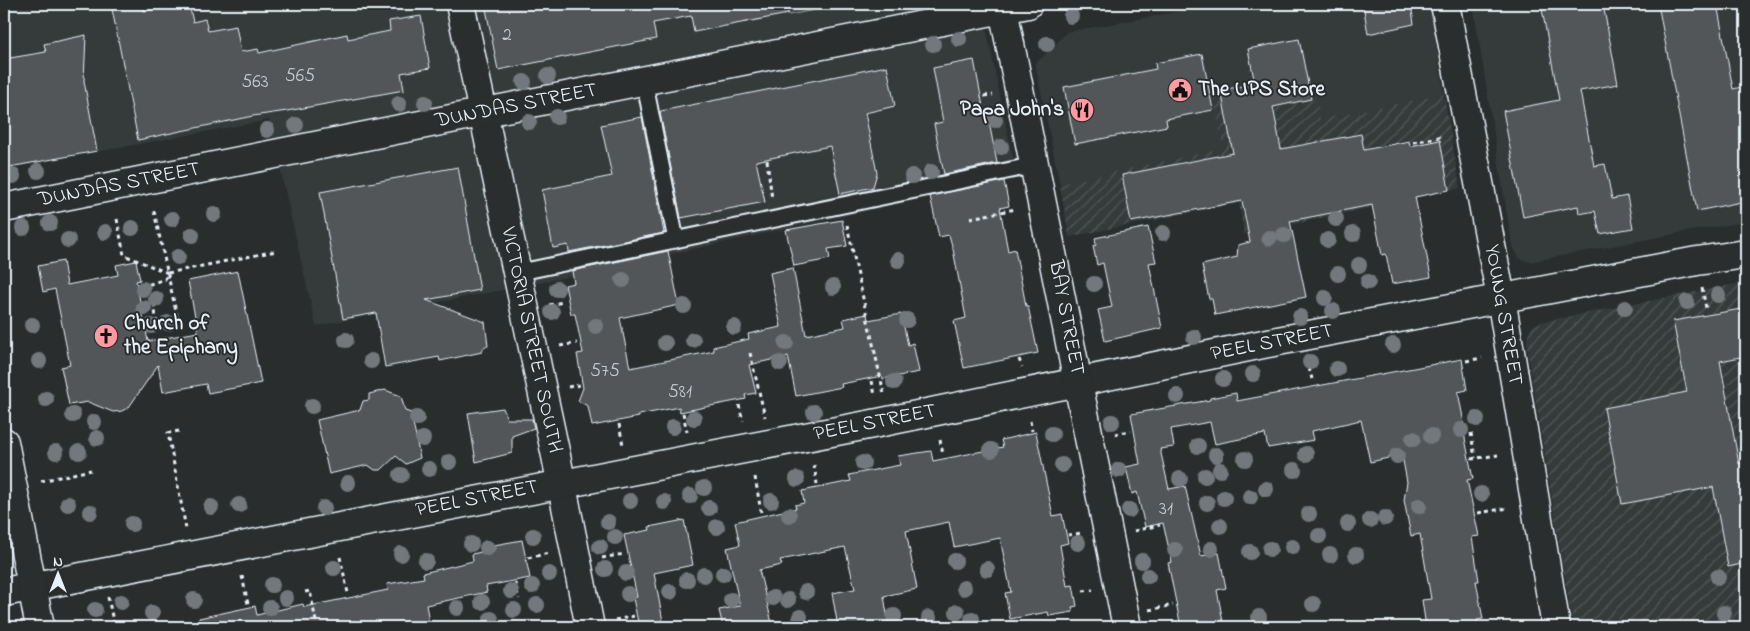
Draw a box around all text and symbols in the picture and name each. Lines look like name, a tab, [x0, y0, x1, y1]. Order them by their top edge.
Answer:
house number: 2	[502, 22, 512, 49]
house number: 565	[285, 63, 315, 90]
house number: 563	[241, 69, 269, 96]
place label: The UPS Store	[1198, 75, 1326, 105]
street label: DUNDAS STREET	[431, 76, 600, 137]
public building icon: The UPS Store	[1167, 77, 1193, 103]
place label: Papa John's	[960, 95, 1064, 125]
restaurant icon: Papa John's	[1069, 97, 1095, 123]
street label: DUNDAS STREET	[34, 155, 203, 216]
street label: VICTORIA STREET SOUTH	[492, 223, 570, 456]
street label: YOUNG STREET	[1476, 242, 1530, 388]
street label: BAY STREET	[1040, 257, 1092, 378]
place label: Church of the Epiphany	[123, 309, 238, 365]
street label: PEEL STREET	[1208, 316, 1336, 370]
church icon: Church of the Epiphany	[93, 323, 119, 349]
house number: 575	[590, 358, 620, 385]
house number: 581	[668, 379, 692, 406]
street label: PEEL STREET	[811, 396, 939, 450]
street label: PEEL STREET	[413, 472, 541, 526]
house number: 31	[1159, 496, 1173, 523]
north arrow	[32, 548, 82, 598]
text: N	[53, 552, 63, 573]

